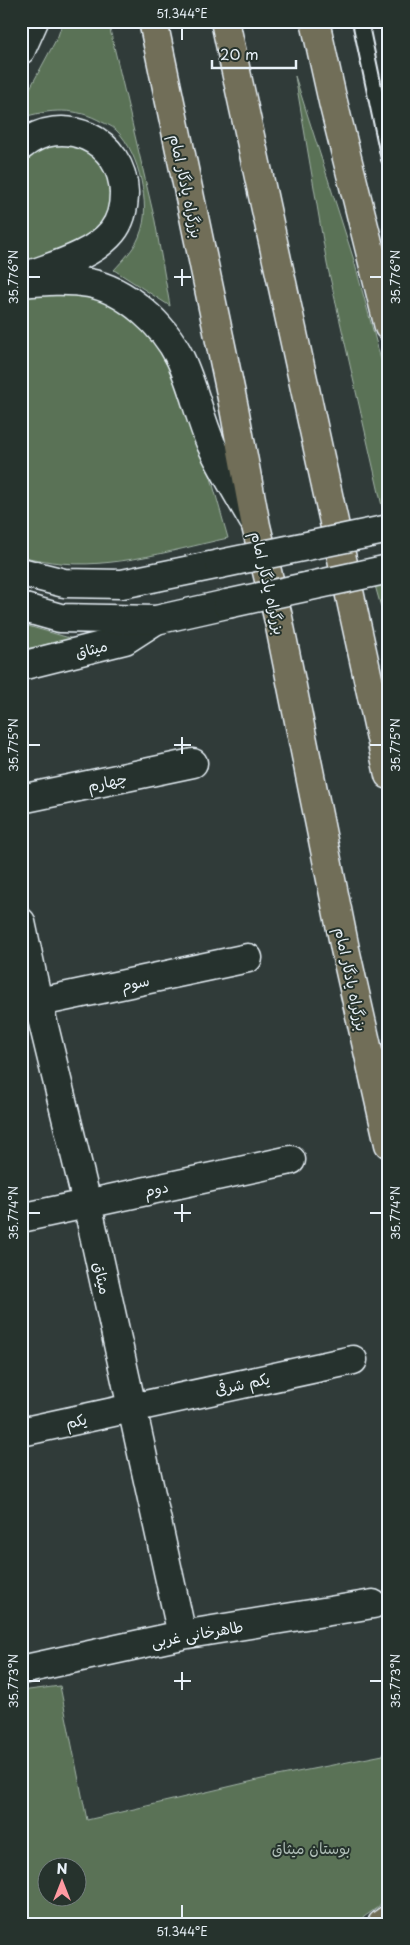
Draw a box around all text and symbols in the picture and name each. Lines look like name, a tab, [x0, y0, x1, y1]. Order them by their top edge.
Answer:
text: 51.344°E	[156, 4, 208, 22]
scale bar	[212, 38, 296, 70]
text: 20 m	[220, 42, 259, 65]
street label: بزرگراه یادگار امام	[164, 132, 209, 240]
text: 35.776°N	[4, 250, 22, 304]
text: 35.776°N	[386, 250, 404, 304]
street label: بزرگراه یادگار امام	[245, 529, 292, 637]
street label: میثاق	[72, 633, 110, 663]
text: 35.775°N	[4, 718, 22, 772]
text: 35.775°N	[386, 718, 404, 772]
street label: چهارم	[85, 766, 129, 797]
street label: بزرگراه یادگار امام	[329, 925, 374, 1033]
street label: سوم	[119, 968, 152, 998]
street label: دوم	[142, 1174, 171, 1204]
text: 35.774°N	[4, 1186, 22, 1240]
text: 35.774°N	[386, 1186, 404, 1240]
street label: میثاق	[88, 1260, 118, 1296]
street label: یکم شرقی	[212, 1366, 272, 1402]
street label: یکم	[63, 1406, 89, 1436]
street label: طاهرخانی غربی	[149, 1614, 245, 1652]
text: 35.773°N	[4, 1654, 22, 1708]
text: 35.773°N	[386, 1654, 404, 1708]
park label: بوستان میثاق	[272, 1836, 350, 1859]
north arrow	[38, 1858, 88, 1908]
text: N	[56, 1858, 68, 1879]
text: 51.344°E	[156, 1922, 208, 1940]

